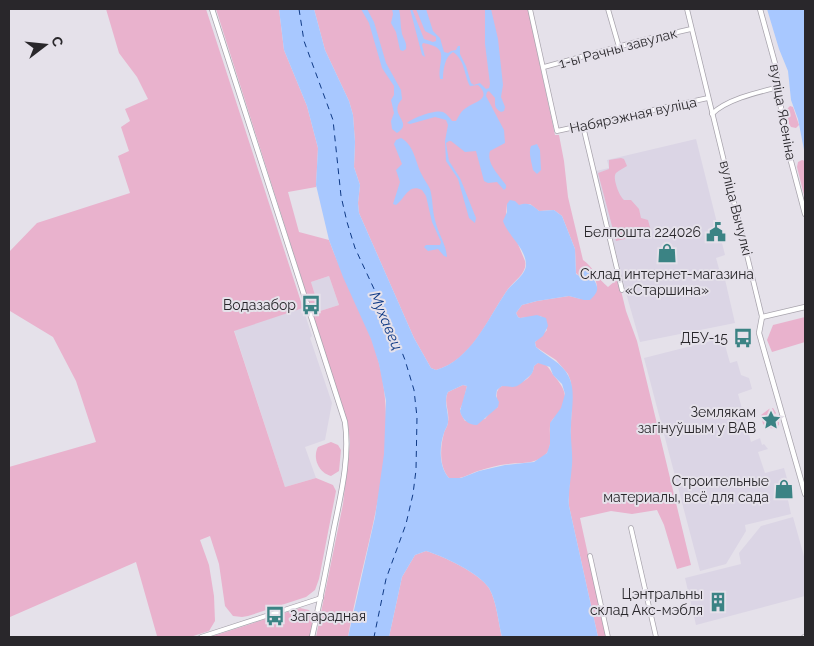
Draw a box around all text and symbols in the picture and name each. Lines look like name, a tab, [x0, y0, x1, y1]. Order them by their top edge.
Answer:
north arrow	[20, 20, 70, 70]
street label: 1-ы Рачны завулак	[557, 25, 679, 71]
text: С	[48, 35, 67, 49]
street label: вуліца Ясеніна	[767, 63, 799, 161]
street label: Набярэжная вуліца	[568, 94, 698, 136]
street label: вуліца Вычулкі	[716, 159, 756, 257]
public building icon: Белпошта 224026	[705, 221, 727, 243]
place label: Белпошта 224026	[584, 224, 701, 240]
shop icon: Склад интернет-магазина «Старшина»	[656, 242, 678, 264]
place label: Склад интернет-магазина «Старшина»	[580, 266, 754, 298]
water label: Мухавец	[366, 289, 406, 353]
bus stop icon: Водазабор	[300, 294, 322, 316]
place label: Водазабор	[223, 297, 296, 313]
bus stop icon: ДБУ-15	[732, 327, 754, 349]
place label: ДБУ-15	[680, 330, 728, 346]
place label: Землякам загінуўшым у ВАВ	[638, 404, 756, 436]
place icon: Землякам загінуўшым у ВАВ	[760, 409, 782, 431]
place label: Строительные материалы, всё для сада	[603, 473, 769, 505]
shop icon: Строительные материалы, всё для сада	[773, 478, 795, 500]
place label: Цэнтральны склад Акс-мэбля	[590, 586, 703, 618]
building icon: Цэнтральны склад Акс-мэбля	[707, 591, 729, 613]
bus stop icon: Загарадная	[264, 605, 286, 627]
place label: Загарадная	[290, 608, 366, 624]

